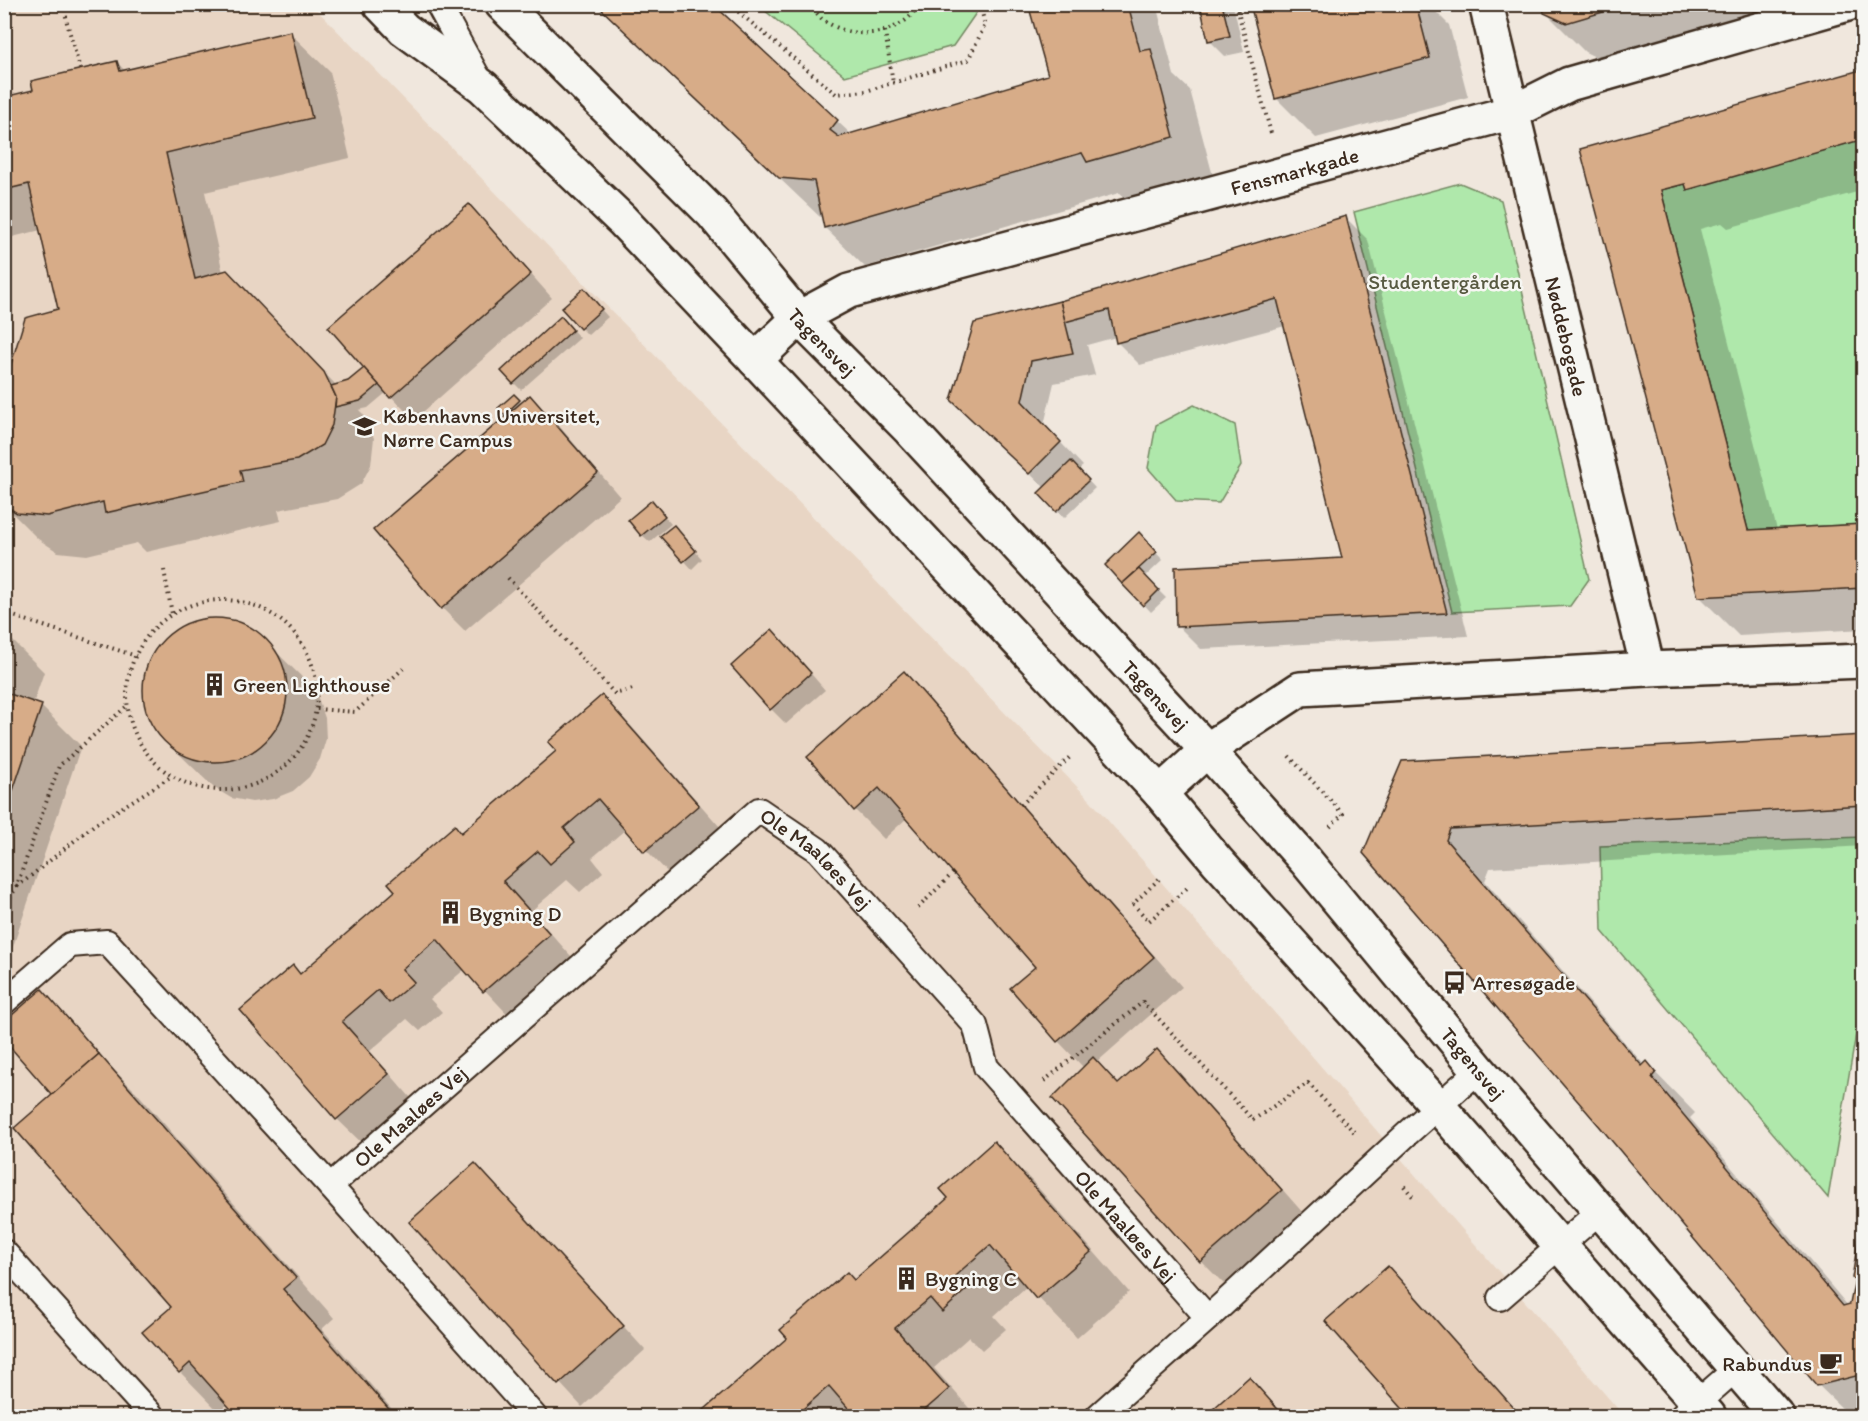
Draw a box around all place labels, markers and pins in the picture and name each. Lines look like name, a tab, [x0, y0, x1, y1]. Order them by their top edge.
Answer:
place label: Københavns Universitet, Nørre Campus	[383, 403, 601, 452]
school or university icon: Københavns Universitet, Nørre Campus	[352, 414, 378, 440]
building icon: Green Lighthouse	[202, 671, 228, 697]
place label: Green Lighthouse	[233, 672, 390, 697]
building icon: Bygning D	[438, 900, 464, 926]
place label: Bygning D	[469, 901, 562, 926]
bus stop icon: Arresøgade	[1442, 969, 1468, 995]
place label: Arresøgade	[1473, 970, 1575, 995]
building icon: Bygning C	[894, 1265, 920, 1291]
place label: Bygning C	[925, 1266, 1017, 1291]
cafe icon: Rabundus	[1817, 1350, 1843, 1376]
place label: Rabundus	[1722, 1351, 1812, 1376]

